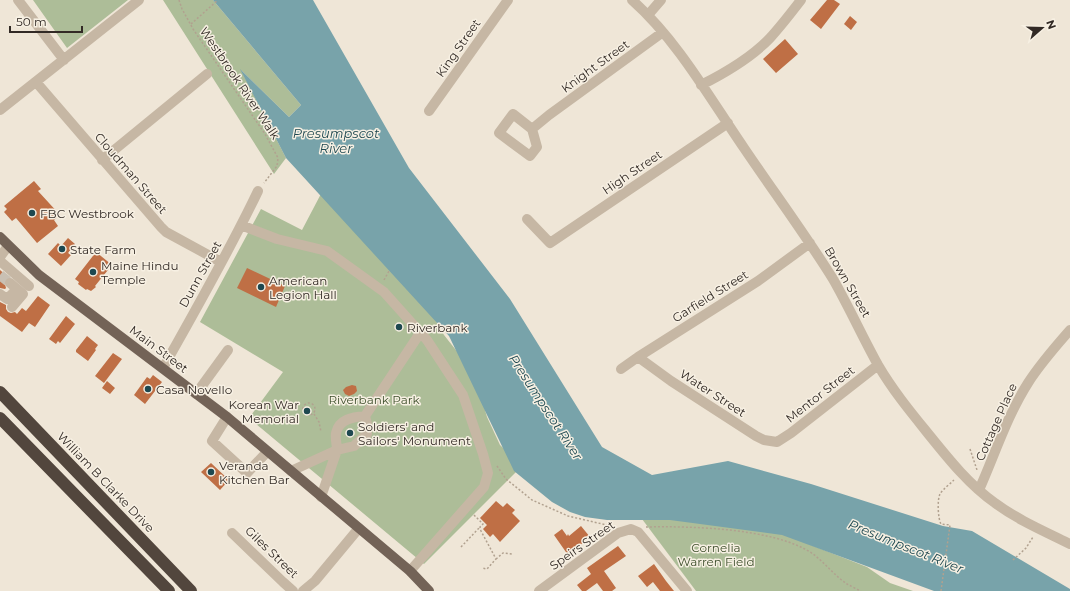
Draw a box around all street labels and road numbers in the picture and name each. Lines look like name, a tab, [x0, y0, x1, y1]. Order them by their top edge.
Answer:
street label: King Street	[432, 16, 484, 80]
street label: Westbrook River Walk	[197, 24, 284, 143]
street label: Knight Street	[558, 36, 632, 96]
street label: Cloudman Street	[92, 129, 170, 217]
street label: High Street	[599, 146, 665, 197]
street label: Dunn Street	[176, 238, 224, 310]
street label: Brown Street	[822, 244, 874, 320]
street label: Garfield Street	[669, 267, 751, 325]
street label: Main Street	[127, 322, 191, 376]
street label: Mentor Street	[783, 362, 858, 426]
street label: Water Street	[677, 366, 749, 420]
street label: Cottage Place	[972, 381, 1020, 463]
street label: William B Clarke Drive	[54, 429, 158, 535]
street label: Speirs Street	[547, 517, 618, 573]
street label: Giles Street	[242, 523, 302, 581]

